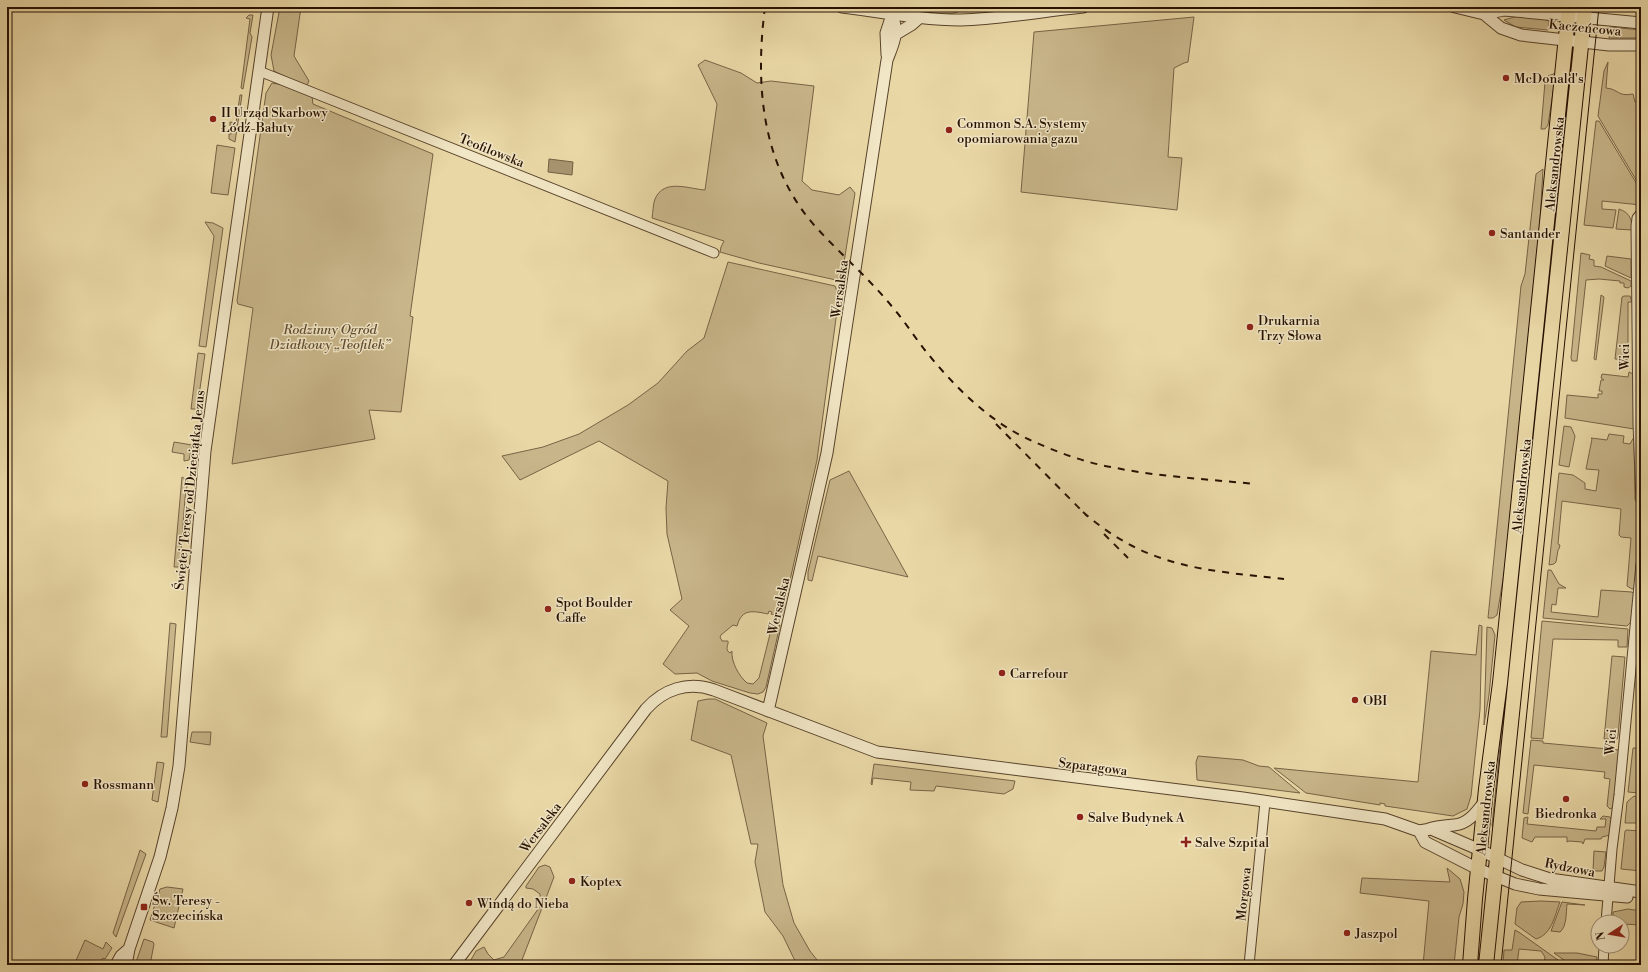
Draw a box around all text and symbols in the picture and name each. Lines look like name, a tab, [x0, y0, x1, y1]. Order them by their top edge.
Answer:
street label: Kaczeńcowa	[1548, 16, 1622, 40]
place label: McDonald's	[1514, 71, 1584, 87]
marker: McDonald's	[1501, 73, 1511, 83]
place label: II Urząd Skarbowy Łódź-Bałuty	[221, 105, 329, 136]
marker: II Urząd Skarbowy Łódź-Bałuty	[208, 114, 218, 124]
place label: Common S.A. Systemy opomiarowania gazu	[957, 116, 1088, 147]
street label: Aleksandrowska	[1542, 116, 1568, 213]
marker: Common S.A. Systemy opomiarowania gazu	[944, 125, 954, 135]
street label: Teofilowska	[457, 131, 527, 171]
place label: Santander	[1500, 226, 1561, 242]
marker: Santander	[1487, 228, 1497, 238]
street label: Wersalska	[828, 259, 852, 320]
place label: Drukarnia Trzy Słowa	[1258, 313, 1322, 344]
park label: Rodzinny Ogród Działkowy „Teofilek”	[269, 322, 391, 353]
marker: Drukarnia Trzy Słowa	[1245, 322, 1255, 332]
street label: Wici	[1617, 344, 1633, 371]
street label: Świętej Teresy od Dzieciątka Jezus	[171, 389, 208, 591]
street label: Aleksandrowska	[1509, 438, 1535, 535]
street label: Wersalska	[764, 575, 793, 638]
place label: Spot Boulder Caffe	[556, 595, 633, 626]
marker: Spot Boulder Caffe	[543, 604, 553, 614]
place label: Carrefour	[1010, 666, 1069, 682]
marker: Carrefour	[997, 668, 1007, 678]
place label: OBI	[1363, 693, 1387, 709]
marker: OBI	[1350, 695, 1360, 705]
street label: Wici	[1602, 728, 1620, 757]
street label: Szparagowa	[1057, 755, 1129, 779]
street label: Aleksandrowska	[1473, 760, 1499, 857]
place label: Rossmann	[93, 777, 154, 793]
marker: Rossmann	[80, 779, 90, 789]
marker: Biedronka	[1561, 794, 1571, 804]
street label: Wersalska	[516, 799, 565, 857]
place label: Biedronka	[1534, 806, 1597, 822]
place label: Salve Budynek A	[1088, 810, 1186, 826]
marker: Salve Budynek A	[1075, 812, 1085, 822]
place label: Salve Szpital	[1195, 835, 1269, 851]
marker: Salve Szpital	[1180, 836, 1192, 848]
street label: Rydzowa	[1543, 855, 1597, 881]
street label: Morgowa	[1233, 866, 1255, 922]
place label: Koptex	[580, 874, 622, 890]
marker: Koptex	[567, 876, 577, 886]
place label: Św. Teresy - Szczecińska	[152, 892, 224, 924]
place label: Windą do Nieba	[476, 896, 569, 912]
marker: Windą do Nieba	[464, 898, 474, 908]
marker: Św. Teresy - Szczecińska	[139, 902, 149, 912]
north arrow	[1590, 914, 1630, 954]
place label: Jaszpol	[1354, 926, 1398, 942]
marker: Jaszpol	[1342, 928, 1352, 938]
text: N	[1593, 930, 1609, 942]

